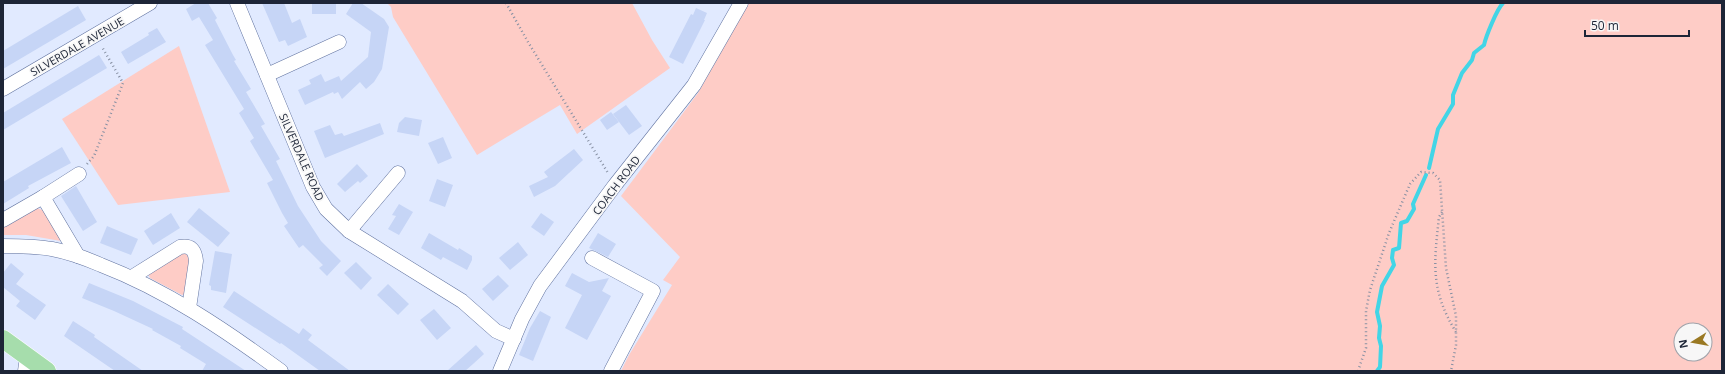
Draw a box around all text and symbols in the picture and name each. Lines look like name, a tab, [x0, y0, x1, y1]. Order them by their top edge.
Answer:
scale bar	[1585, 12, 1689, 38]
street label: SILVERDALE AVENUE	[27, 13, 127, 79]
text: 50 m	[1591, 17, 1619, 34]
street label: SILVERDALE ROAD	[276, 111, 328, 203]
street label: COACH ROAD	[589, 152, 643, 218]
north arrow	[1673, 322, 1713, 362]
text: N	[1674, 338, 1691, 350]

